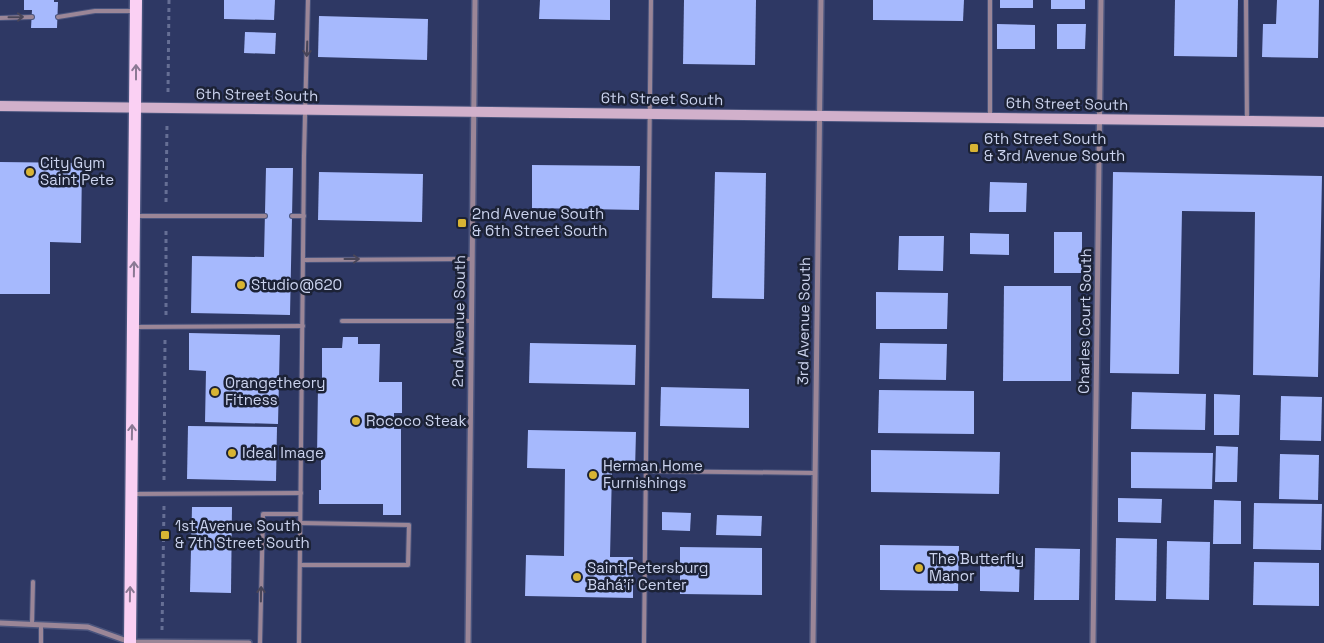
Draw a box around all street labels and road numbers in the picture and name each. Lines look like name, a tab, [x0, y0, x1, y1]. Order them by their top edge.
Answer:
street label: 6th Street South	[196, 84, 318, 105]
street label: 6th Street South	[601, 88, 723, 109]
street label: 6th Street South	[1006, 93, 1128, 114]
street label: Charles Court South	[1074, 248, 1095, 394]
street label: 2nd Avenue South	[448, 255, 469, 387]
street label: 3rd Avenue South	[793, 257, 814, 385]

